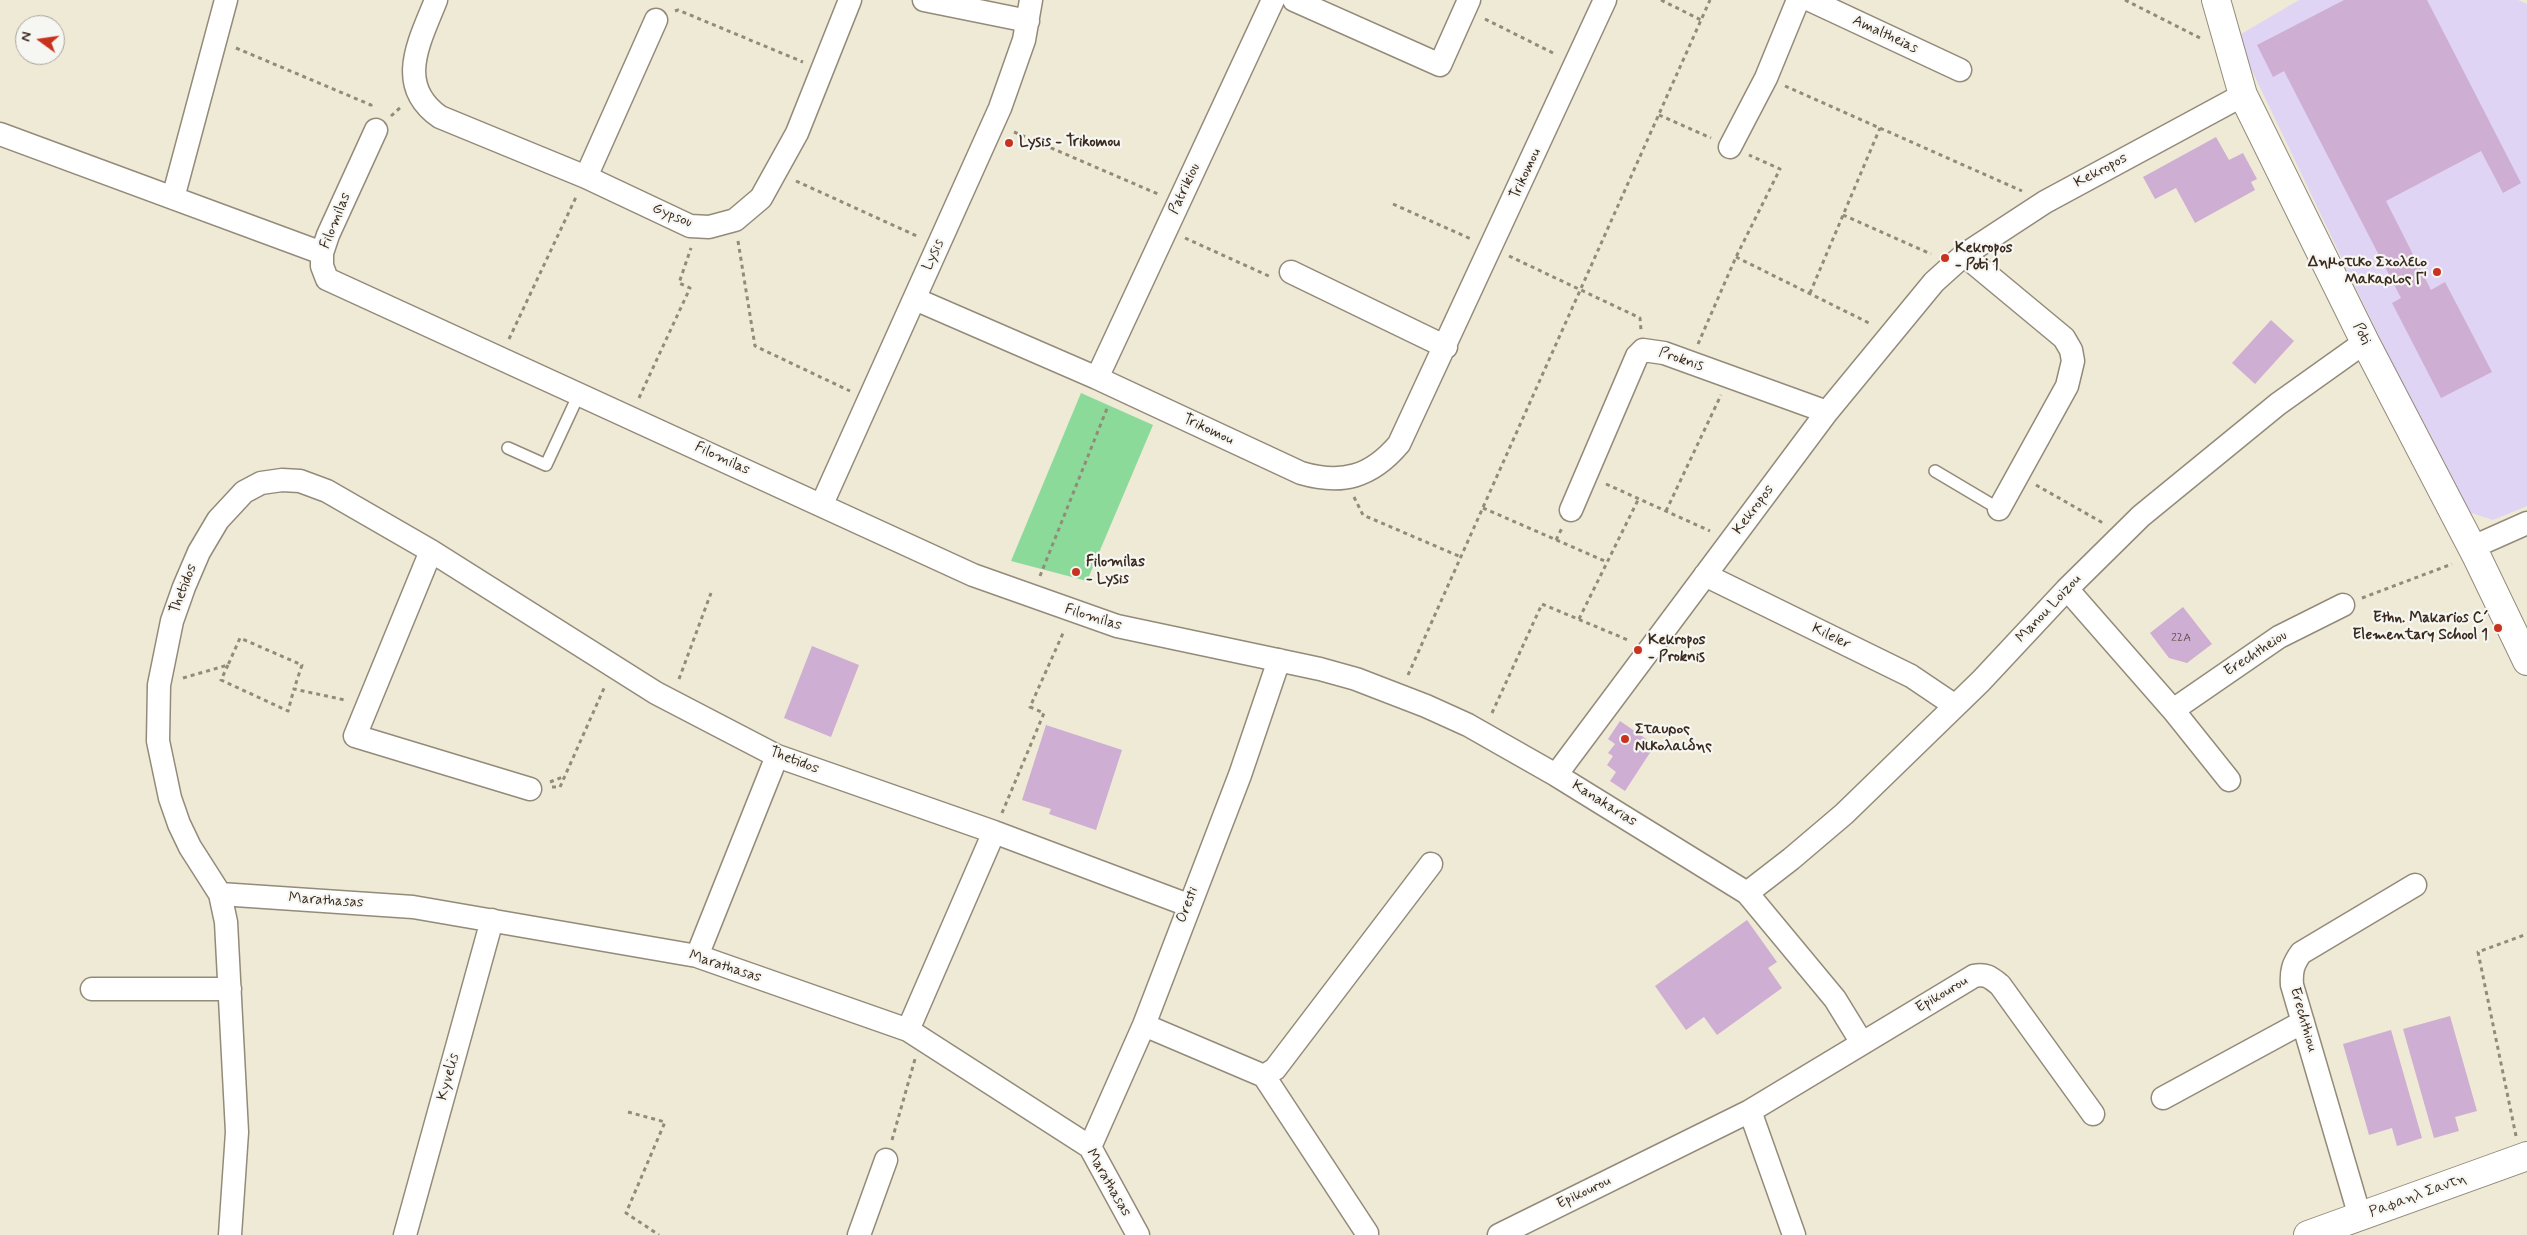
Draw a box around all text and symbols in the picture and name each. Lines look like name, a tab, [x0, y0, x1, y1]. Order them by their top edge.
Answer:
street label: Amaltheias	[1849, 12, 1921, 58]
north arrow	[15, 15, 65, 65]
text: N	[17, 30, 36, 43]
place label: Lysis - Trikomou	[1019, 134, 1120, 152]
marker: Lysis - Trikomou	[1003, 137, 1015, 149]
street label: Trikomou	[1506, 146, 1546, 202]
street label: Kekropos	[2071, 150, 2131, 192]
street label: Patrikiou	[1165, 161, 1205, 217]
street label: Filomilas	[317, 190, 355, 252]
street label: Gypsou	[649, 200, 695, 232]
street label: Lysis	[919, 237, 949, 273]
place label: Kekropos - Poti 1	[1955, 240, 2013, 275]
marker: Kekropos - Poti 1	[1939, 252, 1951, 264]
place label: Δημοτικο Σχολειο Μακαριος Γ'	[2308, 254, 2427, 289]
marker: Δημοτικο Σχολειο Μακαριος Γ'	[2431, 266, 2443, 278]
street label: Poti	[2348, 320, 2374, 348]
street label: Proknis	[1656, 344, 1706, 376]
street label: Trikomou	[1180, 410, 1236, 450]
street label: Filomilas	[692, 438, 752, 480]
street label: Kekropos	[1729, 482, 1779, 538]
place label: Filomilas - Lysis	[1086, 554, 1145, 589]
street label: Thetidos	[166, 562, 202, 616]
marker: Filomilas - Lysis	[1070, 566, 1082, 578]
street label: Manou Loizou	[2013, 571, 2085, 647]
street label: Filomilas	[1062, 601, 1124, 635]
place label: Ethn. Makarios C´ Elementary School 1	[2353, 610, 2488, 645]
street label: Kileler	[1809, 620, 1853, 654]
marker: Ethn. Makarios C´ Elementary School 1	[2492, 622, 2504, 634]
street label: Erechtheiou	[2221, 627, 2291, 681]
house number: 22A	[2171, 631, 2191, 645]
place label: Kekropos - Proknis	[1648, 632, 1706, 667]
marker: Kekropos - Proknis	[1632, 644, 1644, 656]
place label: Σταυρος Νικολαιδης	[1635, 721, 1712, 756]
marker: Σταυρος Νικολαιδης	[1619, 733, 1631, 745]
street label: Thetidos	[767, 743, 821, 779]
street label: Kanakarias	[1568, 777, 1640, 831]
street label: Oresti	[1173, 885, 1203, 925]
street label: Marathasas	[288, 889, 364, 913]
street label: Marathasas	[687, 947, 763, 987]
street label: Epikourou	[1913, 972, 1971, 1018]
street label: Erechthiou	[2285, 985, 2321, 1055]
street label: Kyvelis	[434, 1052, 464, 1102]
street label: Marathasas	[1081, 1146, 1135, 1220]
street label: Ραφαηλ Σαντη	[2367, 1170, 2469, 1222]
street label: Epikourou	[1554, 1172, 1614, 1214]

